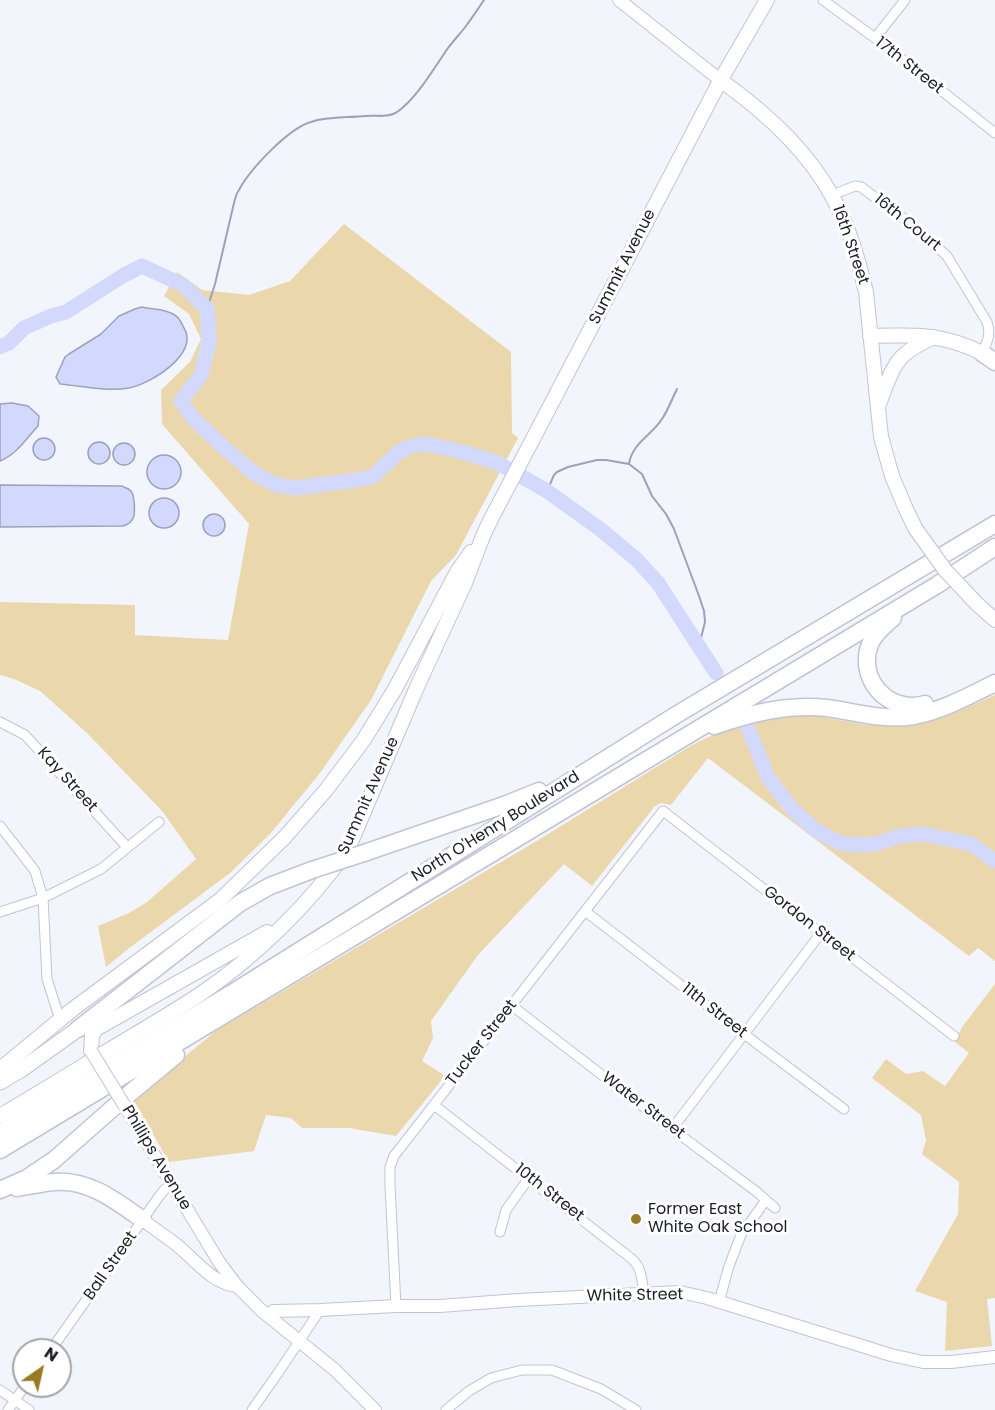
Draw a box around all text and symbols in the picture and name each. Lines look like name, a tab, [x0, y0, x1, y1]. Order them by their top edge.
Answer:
street label: 17th Street	[871, 33, 947, 99]
street label: 16th Court	[870, 190, 944, 256]
street label: 16th Street	[827, 203, 873, 287]
street label: Summit Avenue	[586, 206, 660, 328]
street label: Summit Avenue	[334, 734, 404, 858]
street label: Kay Street	[33, 744, 101, 816]
street label: North O'Henry Boulevard	[409, 767, 583, 887]
street label: Gordon Street	[759, 882, 859, 966]
street label: 11th Street	[678, 980, 750, 1042]
street label: Tucker Street	[442, 996, 522, 1090]
street label: Water Street	[598, 1068, 688, 1144]
street label: Phillips Avenue	[117, 1102, 195, 1214]
street label: 10th Street	[511, 1160, 587, 1226]
place label: Former East White Oak School	[648, 1200, 787, 1238]
marker: Former East White Oak School	[629, 1212, 643, 1226]
street label: Ball Street	[80, 1228, 142, 1304]
street label: White Street	[587, 1286, 683, 1306]
north arrow	[12, 1338, 72, 1398]
text: N	[40, 1341, 63, 1367]

